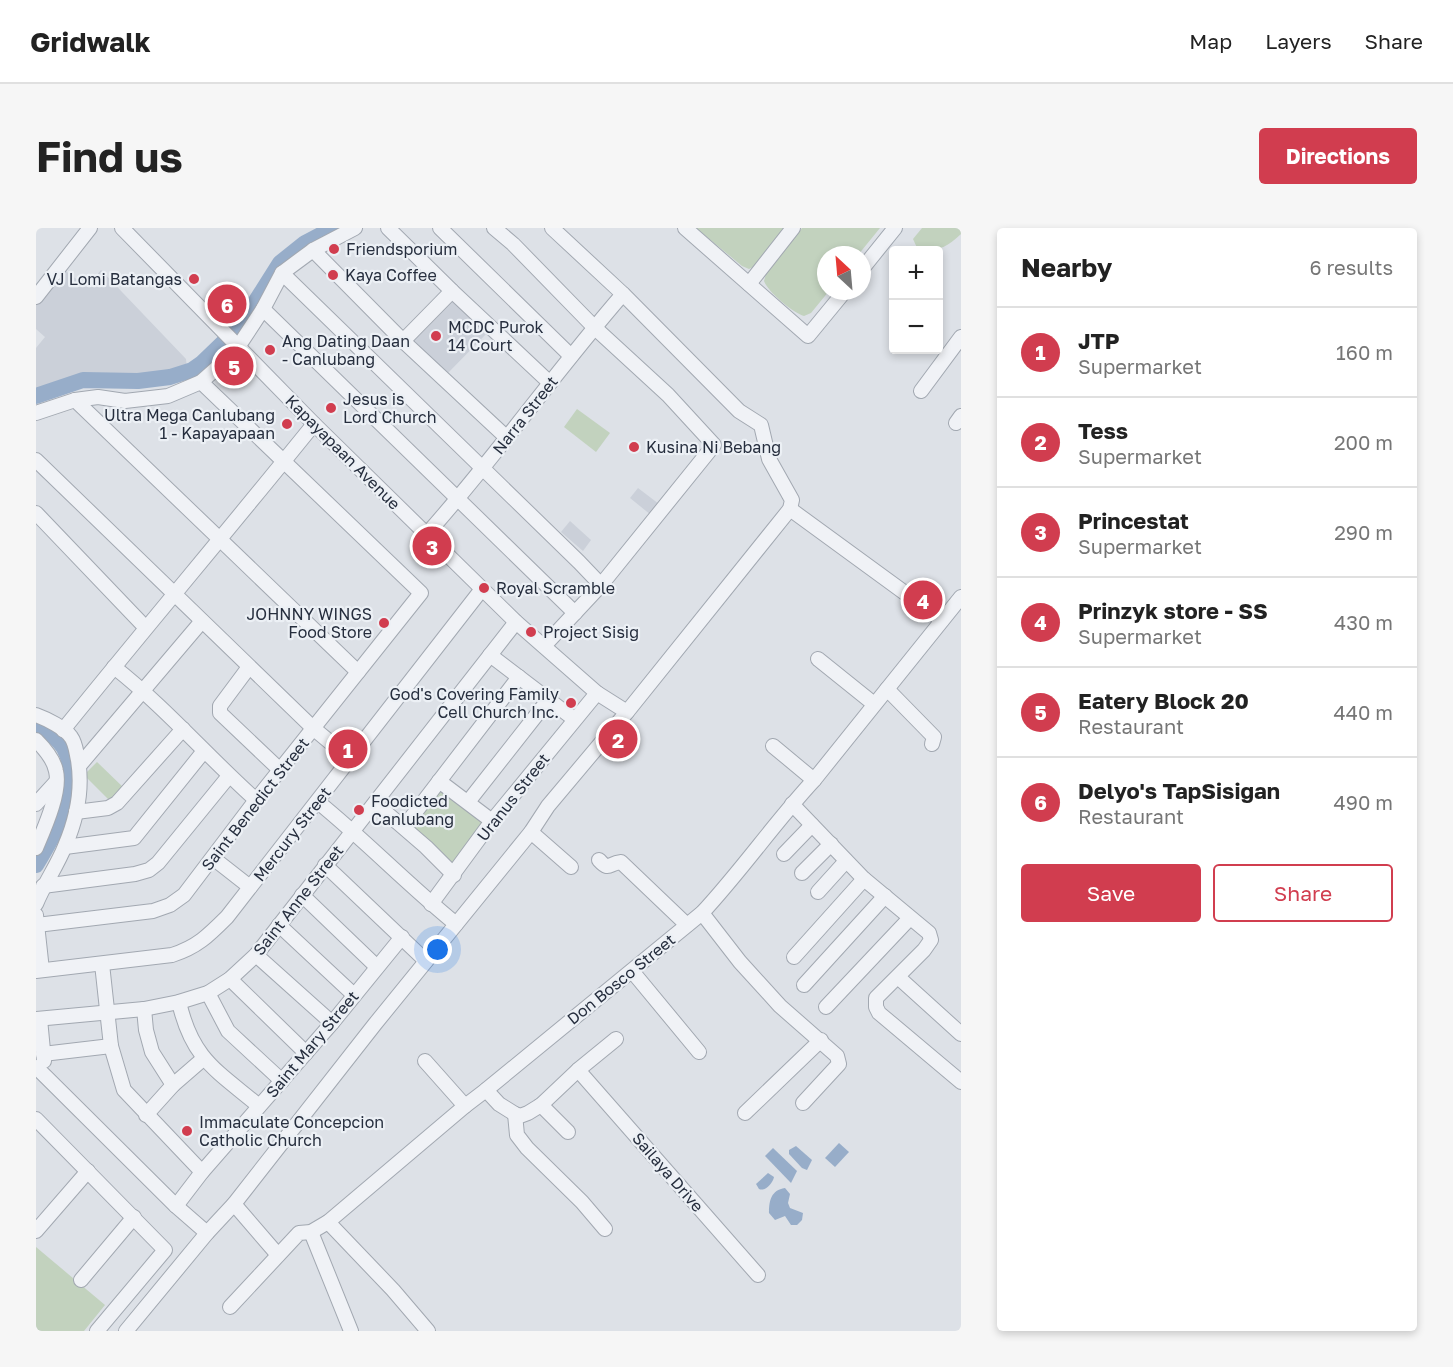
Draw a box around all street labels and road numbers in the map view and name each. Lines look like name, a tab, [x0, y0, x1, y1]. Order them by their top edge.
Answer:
street label: Narra Street	[488, 372, 562, 458]
street label: Kapayapaan Avenue	[281, 390, 405, 514]
street label: Saint Benedict Street	[197, 733, 313, 875]
street label: Uranus Street	[472, 749, 554, 845]
street label: Mercury Street	[249, 783, 335, 885]
street label: Saint Anne Street	[249, 841, 347, 959]
street label: Don Bosco Street	[563, 929, 679, 1029]
street label: Saint Mary Street	[261, 986, 363, 1102]
street label: Sailaya Drive	[628, 1128, 708, 1216]

